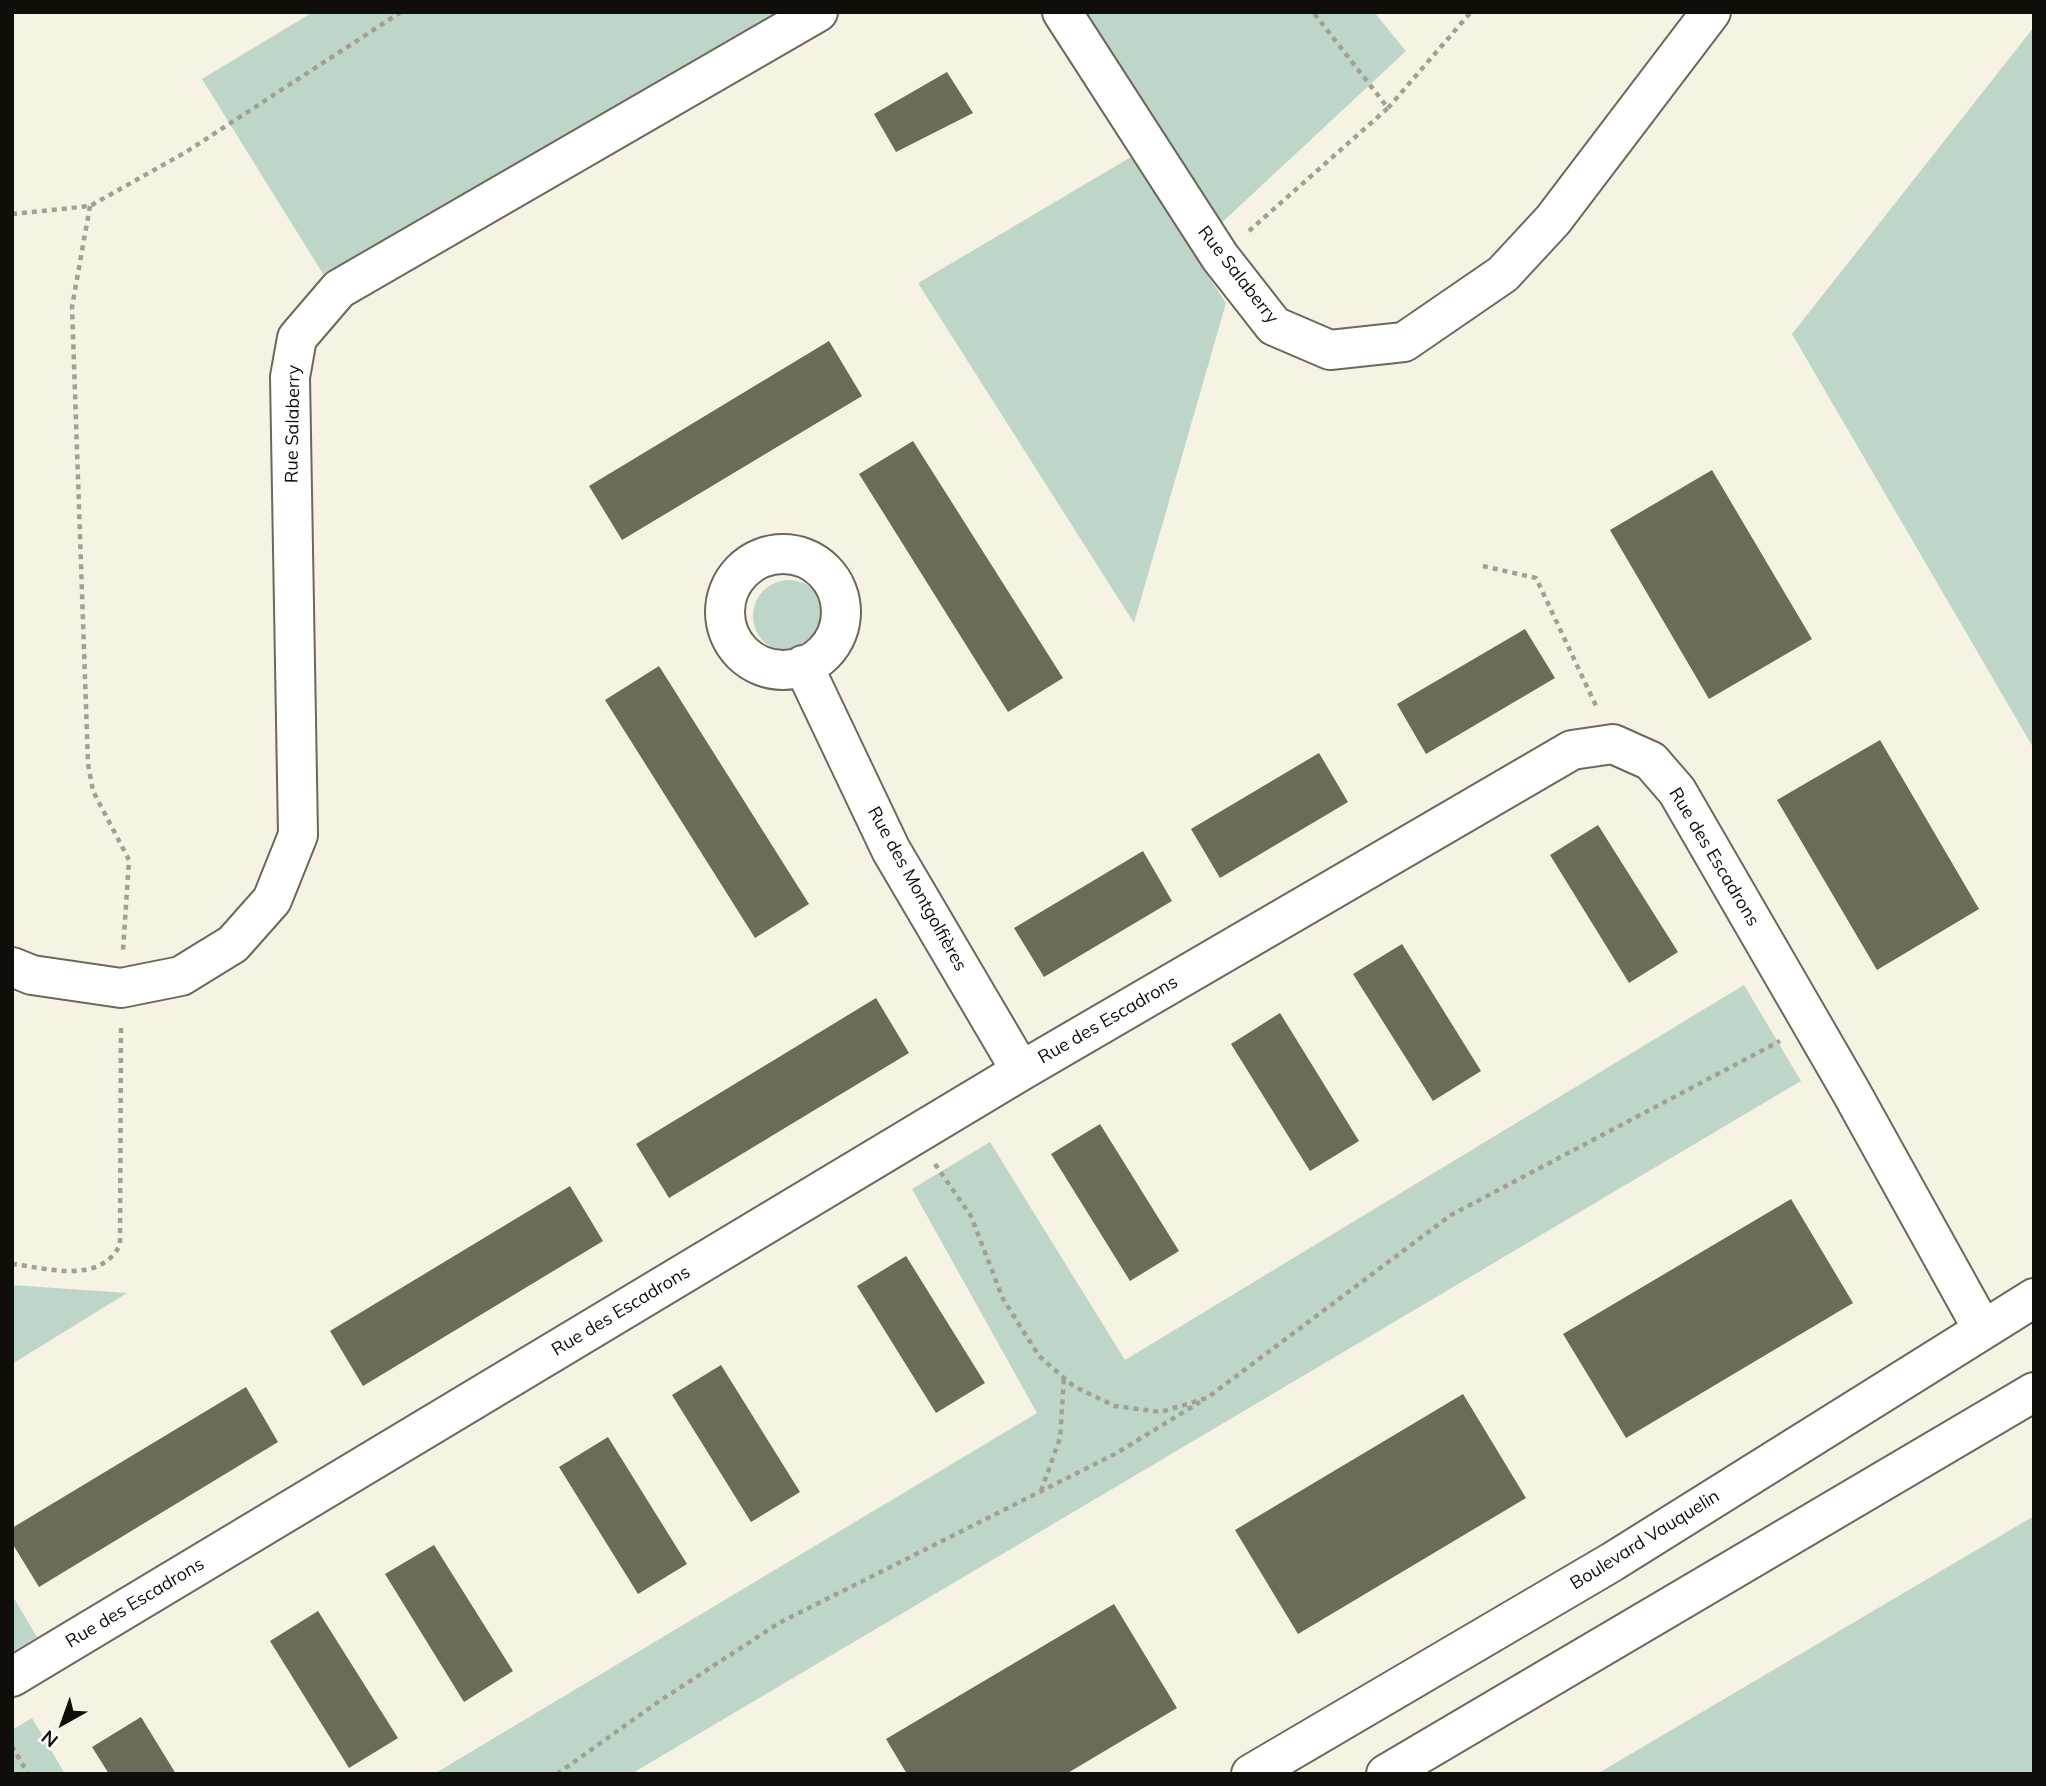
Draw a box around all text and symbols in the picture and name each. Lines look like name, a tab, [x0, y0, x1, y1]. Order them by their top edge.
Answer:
street label: Rue Salaberry	[1193, 222, 1283, 328]
street label: Rue Salaberry	[281, 365, 305, 483]
street label: Rue des Escadrons	[1664, 784, 1764, 930]
street label: Rue des Montgolfières	[863, 803, 971, 975]
street label: Rue des Escadrons	[1034, 971, 1182, 1069]
street label: Rue des Escadrons	[548, 1261, 694, 1361]
street label: Boulevard Vauquelin	[1566, 1485, 1724, 1595]
street label: Rue des Escadrons	[62, 1553, 208, 1653]
north arrow	[28, 1688, 98, 1758]
text: N	[36, 1725, 63, 1753]

